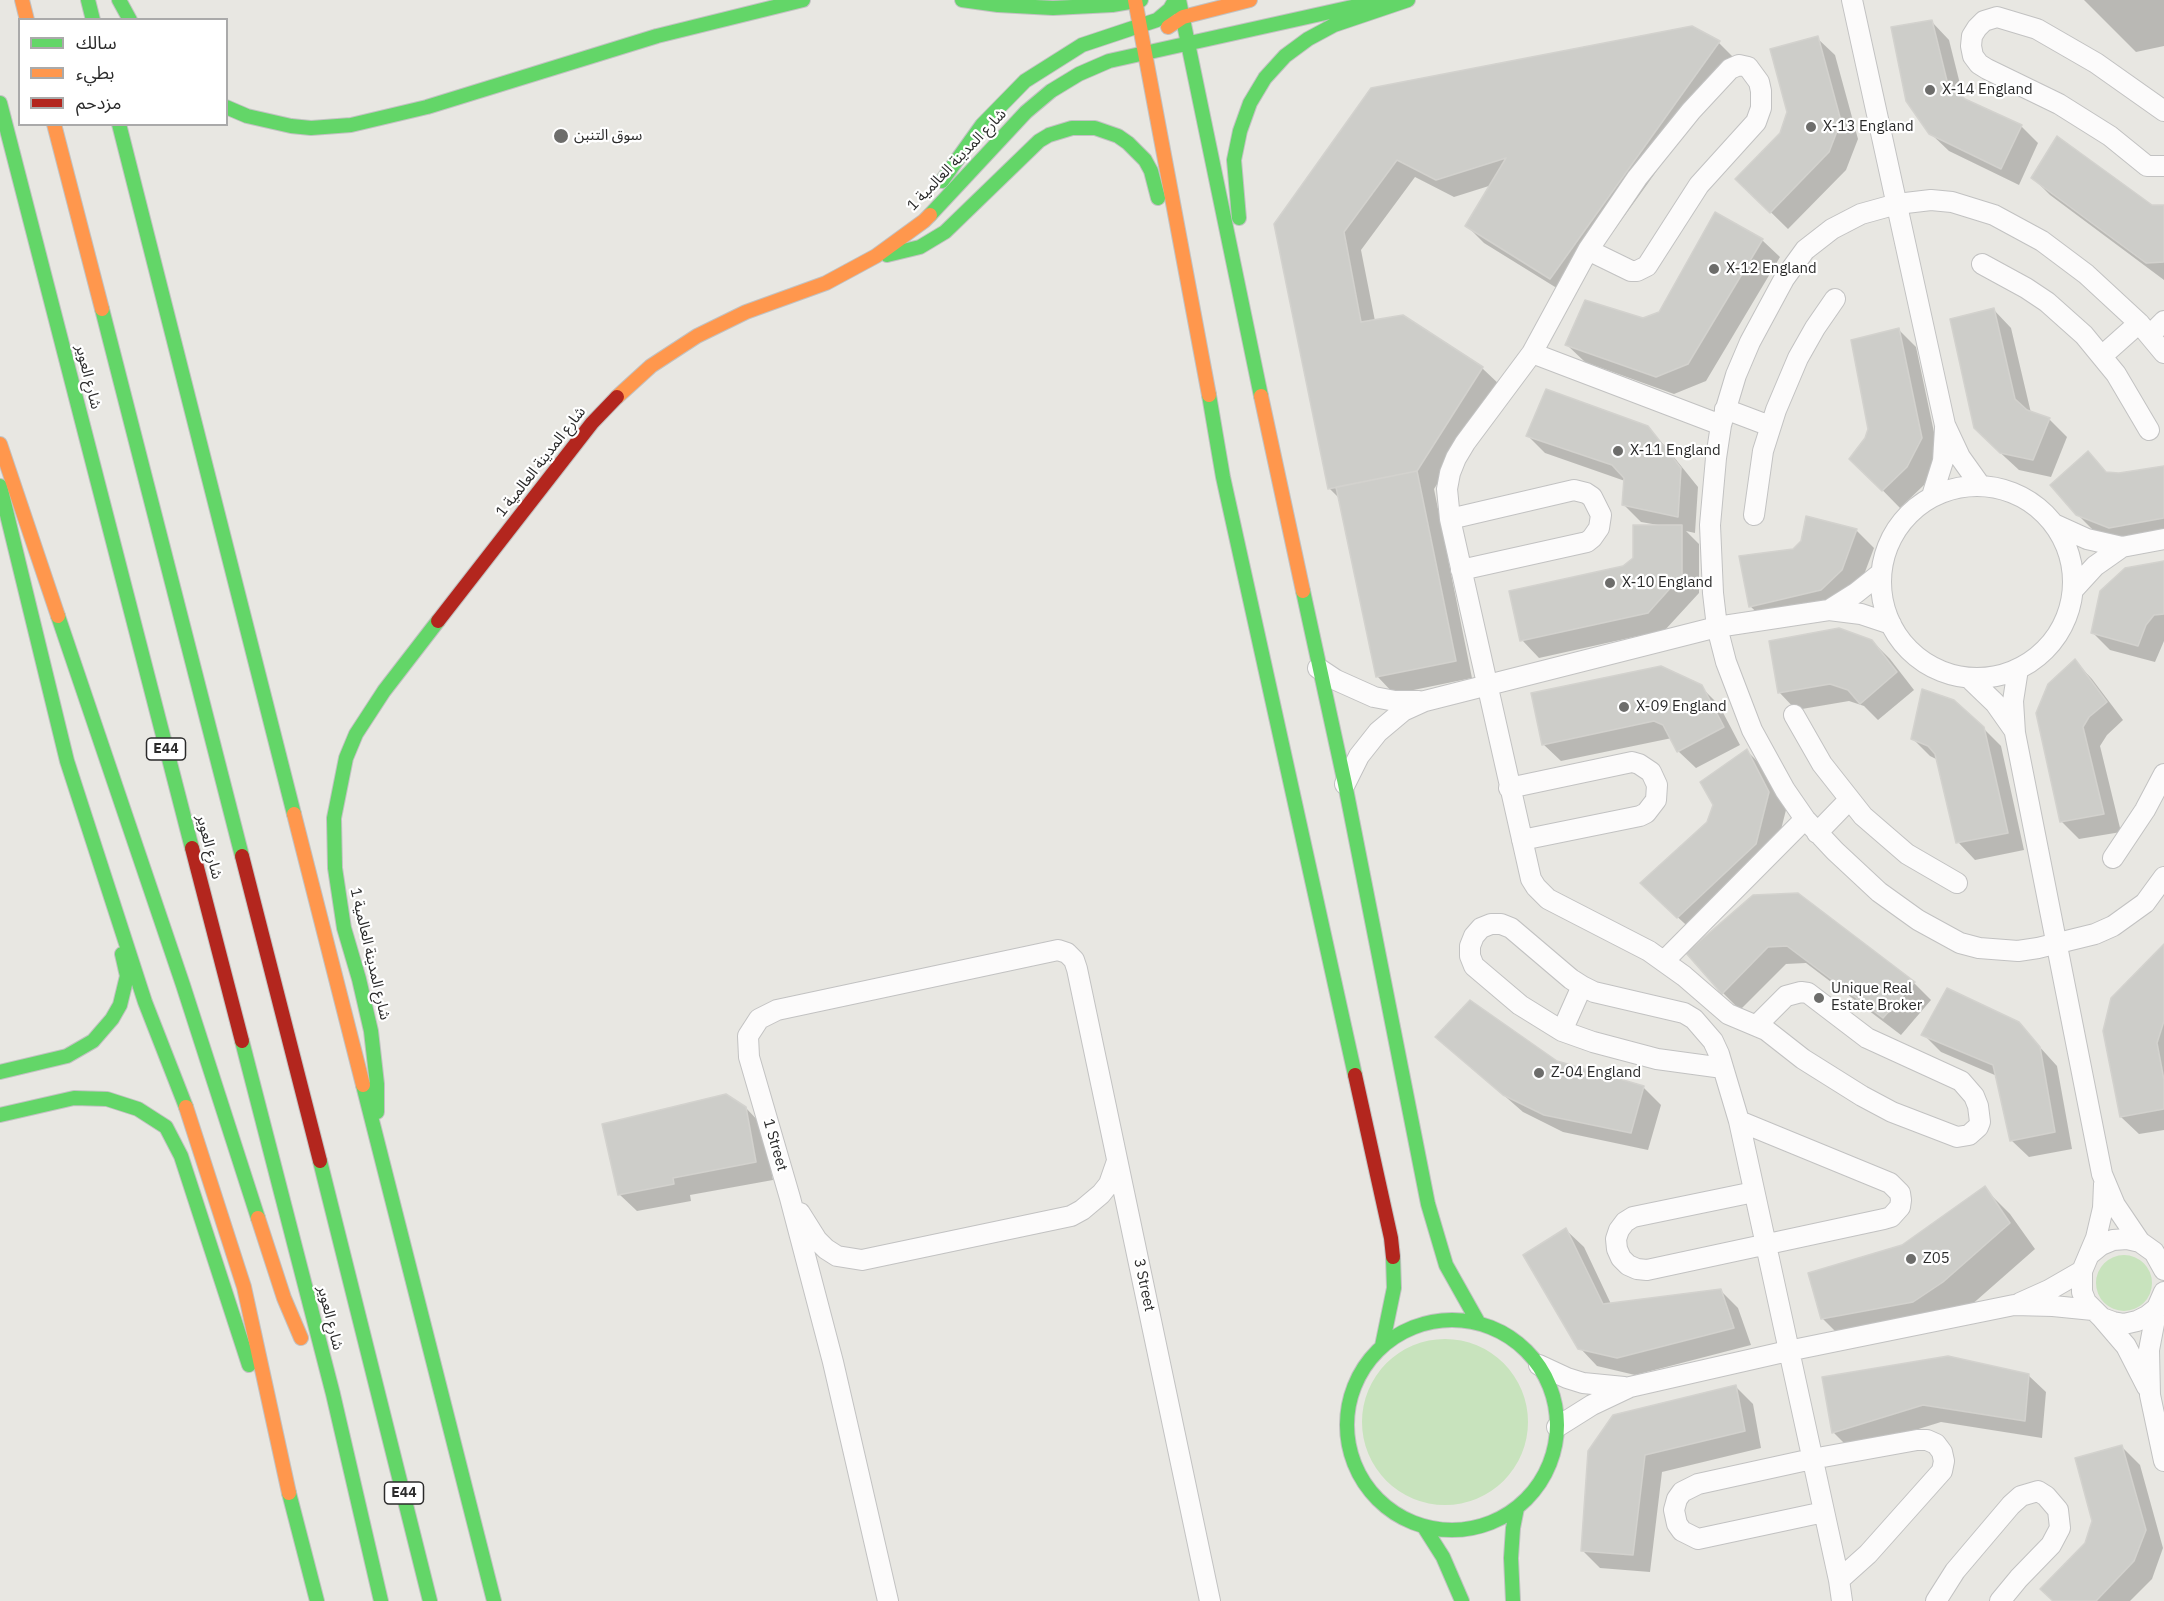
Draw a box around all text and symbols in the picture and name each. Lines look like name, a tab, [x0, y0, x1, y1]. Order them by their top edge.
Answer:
legend	[18, 18, 228, 126]
text: سالك	[76, 31, 117, 54]
text: بطيء	[76, 61, 114, 84]
place label: X-14 England	[1942, 81, 2033, 99]
marker: X-14 England	[1923, 83, 1937, 97]
text: مزدحم	[76, 91, 121, 114]
street label: شارع المدينة العالمية 1	[904, 105, 1010, 215]
place label: X-13 England	[1823, 118, 1914, 136]
marker: X-13 England	[1804, 120, 1818, 134]
marker: سوق التنبن	[552, 127, 570, 145]
place label: سوق التنبن	[574, 127, 642, 145]
place label: X-12 England	[1726, 260, 1817, 278]
marker: X-12 England	[1707, 262, 1721, 276]
street label: شارع العوير	[71, 343, 105, 411]
street label: شارع المدينة العالمية 1	[492, 403, 590, 521]
place label: X-11 England	[1630, 442, 1721, 460]
marker: X-11 England	[1611, 444, 1625, 458]
place label: X-10 England	[1622, 574, 1713, 592]
marker: X-10 England	[1603, 576, 1617, 590]
place label: X-09 England	[1636, 698, 1727, 716]
marker: X-09 England	[1617, 700, 1631, 714]
road number: E44	[146, 738, 186, 760]
street label: شارع العوير	[192, 813, 226, 881]
street label: شارع المدينة العالمية 1	[346, 886, 394, 1022]
place label: Unique Real Estate Broker	[1831, 980, 1922, 1015]
marker: Unique Real Estate Broker	[1812, 991, 1826, 1005]
place label: Z-04 England	[1551, 1064, 1641, 1082]
marker: Z-04 England	[1532, 1066, 1546, 1080]
street label: 1 Street	[759, 1117, 791, 1173]
place label: Z05	[1923, 1250, 1950, 1268]
marker: Z05	[1904, 1252, 1918, 1266]
street label: 3 Street	[1130, 1257, 1158, 1313]
street label: شارع العوير	[313, 1284, 347, 1352]
road number: E44	[384, 1482, 424, 1504]

